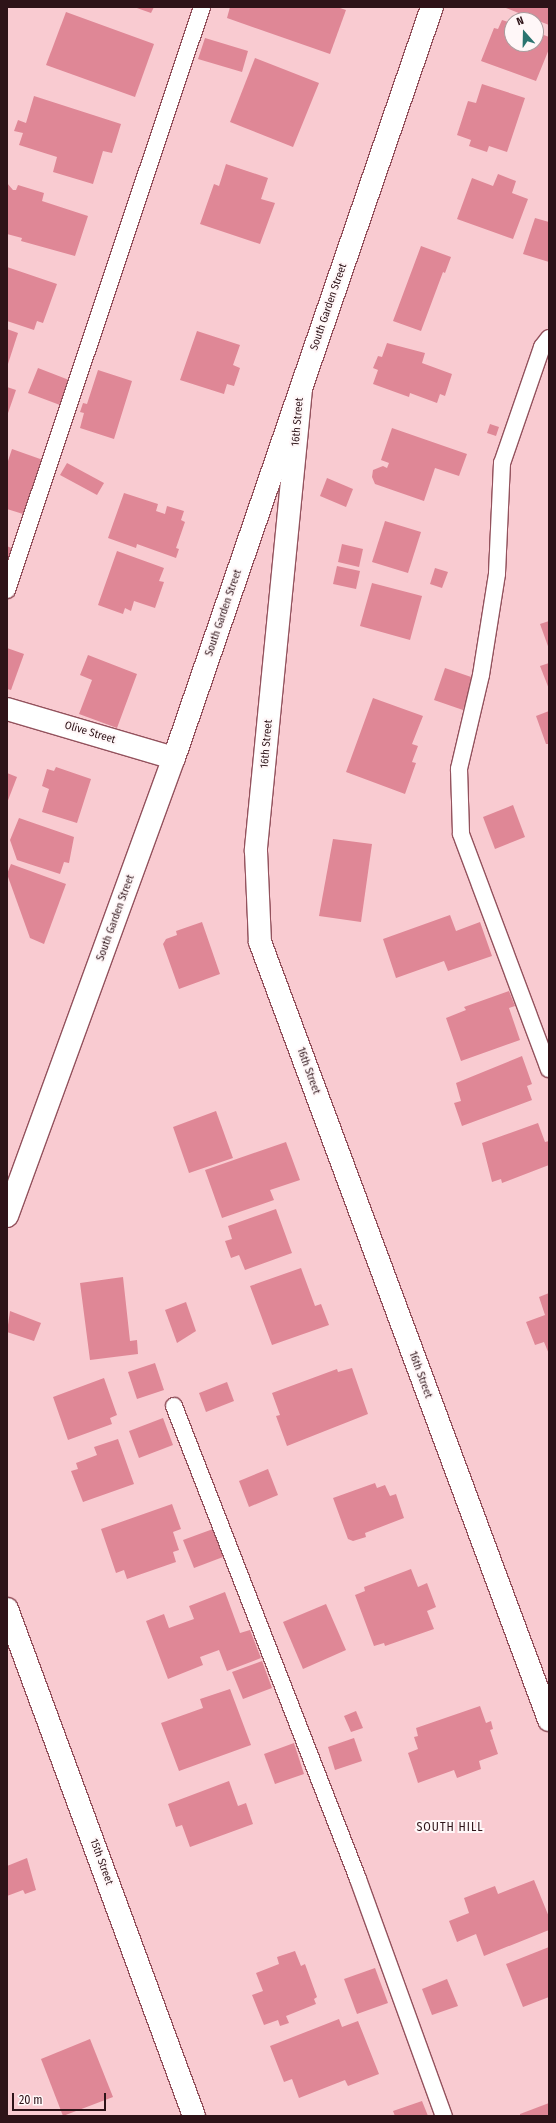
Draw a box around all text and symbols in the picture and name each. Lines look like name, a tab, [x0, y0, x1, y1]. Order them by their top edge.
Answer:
north arrow	[504, 12, 544, 52]
text: N	[515, 14, 525, 28]
street label: South Garden Street	[308, 262, 350, 352]
street label: 16th Street	[289, 397, 307, 447]
street label: South Garden Street	[203, 568, 245, 658]
street label: Olive Street	[63, 719, 117, 747]
street label: 16th Street	[258, 719, 276, 769]
street label: South Garden Street	[94, 873, 138, 963]
street label: 16th Street	[293, 1046, 323, 1096]
street label: 16th Street	[405, 1350, 435, 1400]
district label: SOUTH HILL	[416, 1821, 484, 1835]
street label: 15th Street	[87, 1837, 115, 1887]
scale bar	[14, 2085, 108, 2111]
text: 20 m	[19, 2093, 43, 2107]

